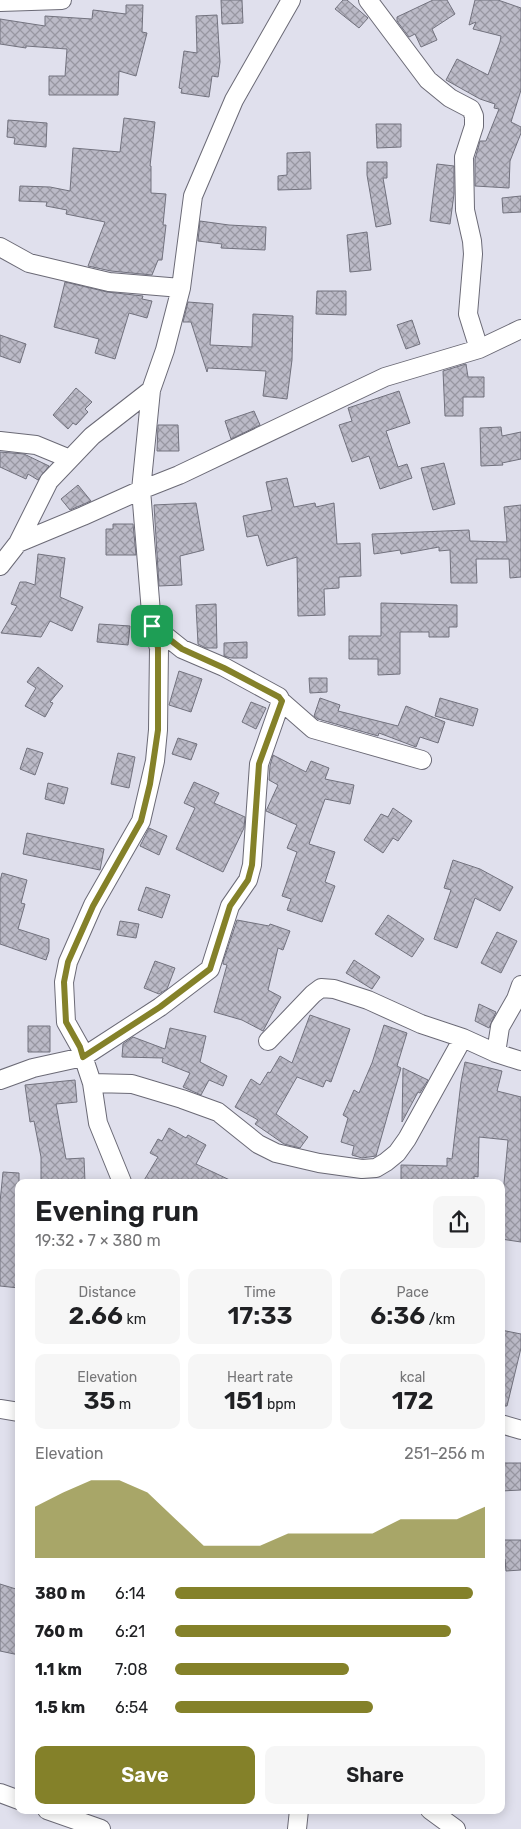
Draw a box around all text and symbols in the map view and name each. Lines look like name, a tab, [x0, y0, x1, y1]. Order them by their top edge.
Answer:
pin	[131, 605, 173, 647]
icon: arrive	[138, 612, 166, 640]
text: Evening run	[35, 1195, 199, 1228]
button: share	[433, 1196, 485, 1248]
text: 19:32 · 7 × 380 m	[35, 1231, 161, 1250]
text: Distance	[79, 1284, 136, 1301]
text: Time	[244, 1284, 276, 1301]
text: Pace	[397, 1284, 429, 1301]
text: 2.66	[69, 1301, 123, 1330]
text: 17:33	[227, 1301, 293, 1330]
text: 6:36	[370, 1301, 425, 1330]
text: km	[123, 1311, 146, 1328]
text: /km	[425, 1311, 455, 1328]
text: Elevation	[77, 1369, 137, 1386]
text: Heart rate	[227, 1369, 293, 1386]
text: kcal	[400, 1369, 426, 1386]
text: 35	[83, 1386, 115, 1415]
text: 151	[224, 1386, 263, 1415]
text: 172	[392, 1386, 434, 1415]
text: m	[115, 1396, 131, 1413]
text: bpm	[263, 1396, 296, 1413]
text: Elevation	[35, 1444, 104, 1463]
text: 251–256 m	[404, 1444, 485, 1463]
text: 380 m	[35, 1584, 85, 1603]
text: 6:14	[115, 1584, 146, 1603]
text: 760 m	[35, 1622, 83, 1641]
text: 6:21	[115, 1622, 145, 1641]
text: 1.1 km	[35, 1660, 82, 1679]
text: 7:08	[115, 1660, 148, 1679]
text: 1.5 km	[35, 1698, 85, 1717]
text: 6:54	[115, 1698, 148, 1717]
button: Save	[35, 1746, 255, 1804]
button: Share	[265, 1746, 485, 1804]

